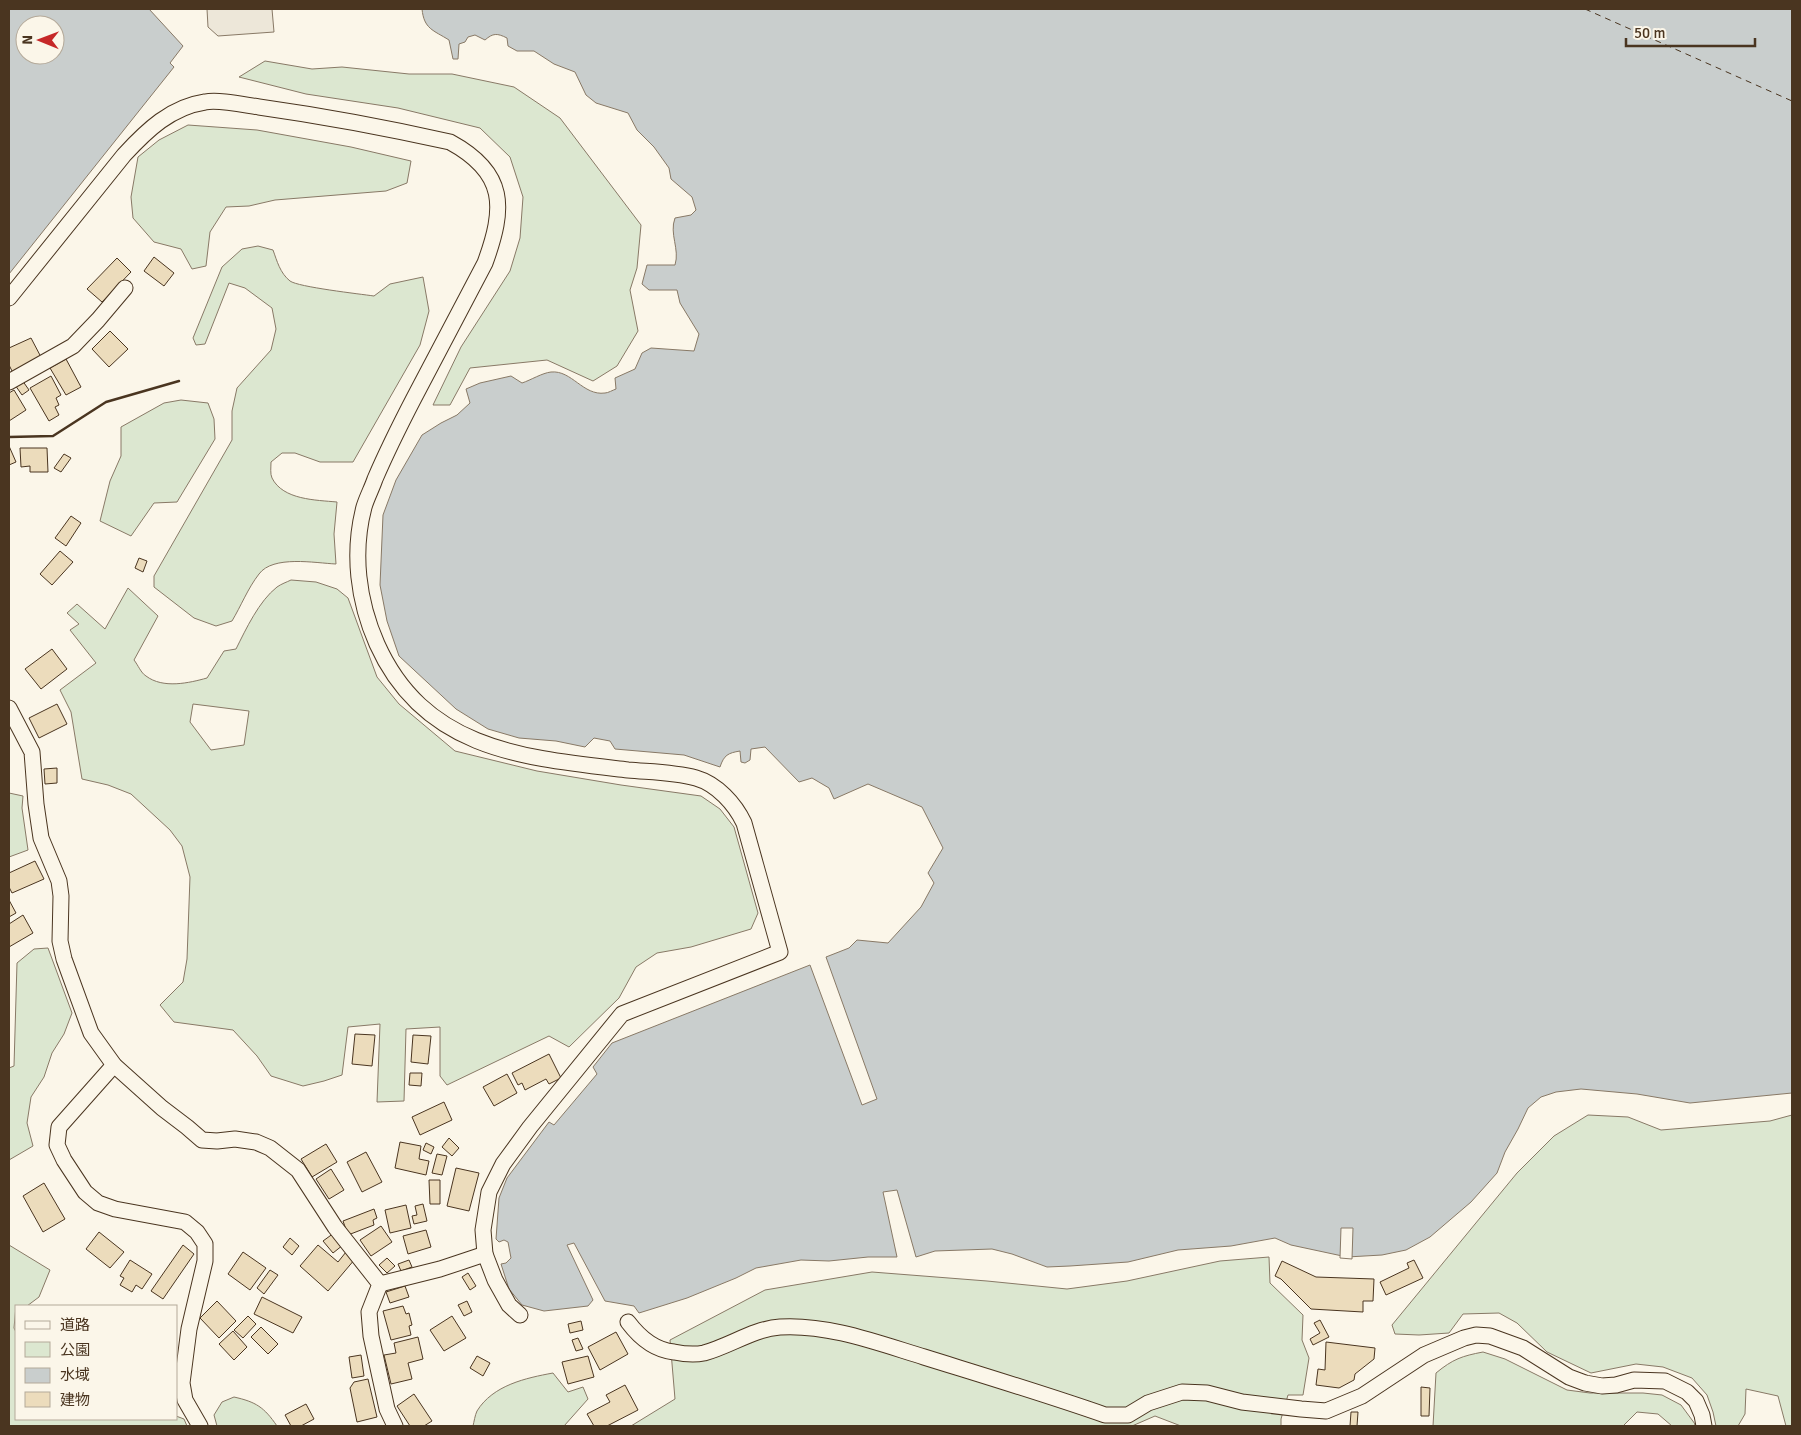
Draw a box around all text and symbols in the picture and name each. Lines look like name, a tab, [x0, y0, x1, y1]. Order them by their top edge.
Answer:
north arrow	[15, 15, 65, 65]
scale bar	[1626, 15, 1755, 47]
text: 50 m	[1634, 24, 1665, 42]
text: N	[19, 35, 36, 45]
legend	[15, 1305, 178, 1420]
text: 道路	[60, 1316, 90, 1334]
text: 公園	[60, 1341, 90, 1359]
text: 水域	[60, 1366, 90, 1384]
text: 建物	[60, 1391, 90, 1409]

